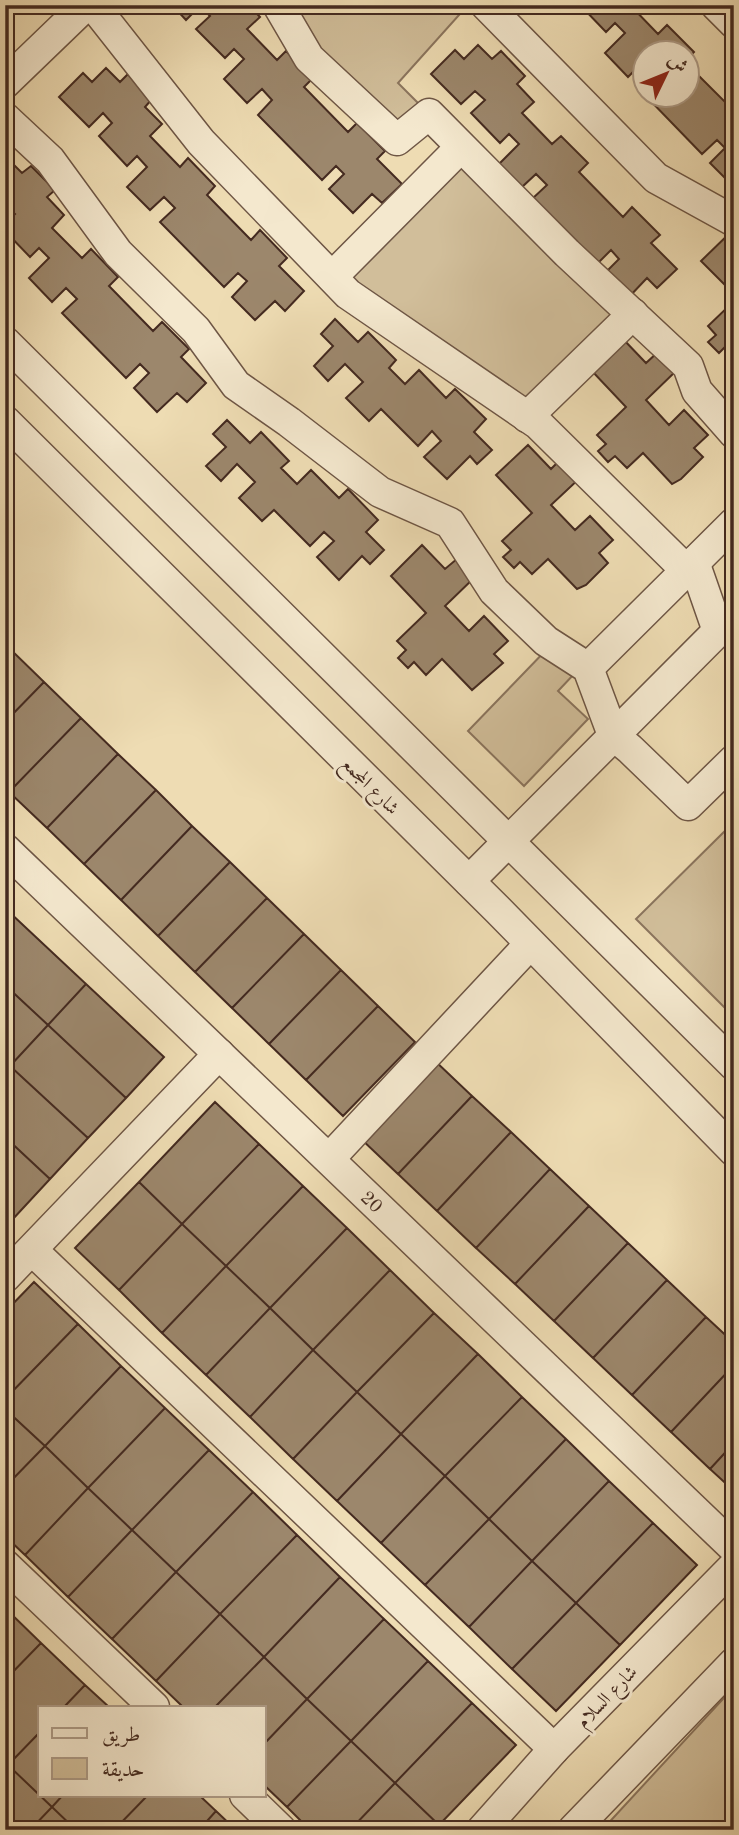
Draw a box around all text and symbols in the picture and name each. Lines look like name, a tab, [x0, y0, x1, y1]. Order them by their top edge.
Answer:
north arrow	[630, 38, 700, 108]
text: ش	[663, 51, 690, 77]
street label: شارع المجمع	[333, 754, 402, 823]
street label: 20	[356, 1189, 385, 1218]
street label: شارع السلام	[574, 1663, 645, 1736]
legend	[38, 1706, 266, 1797]
text: طريق	[102, 1725, 140, 1747]
text: حديقة	[102, 1760, 145, 1782]

